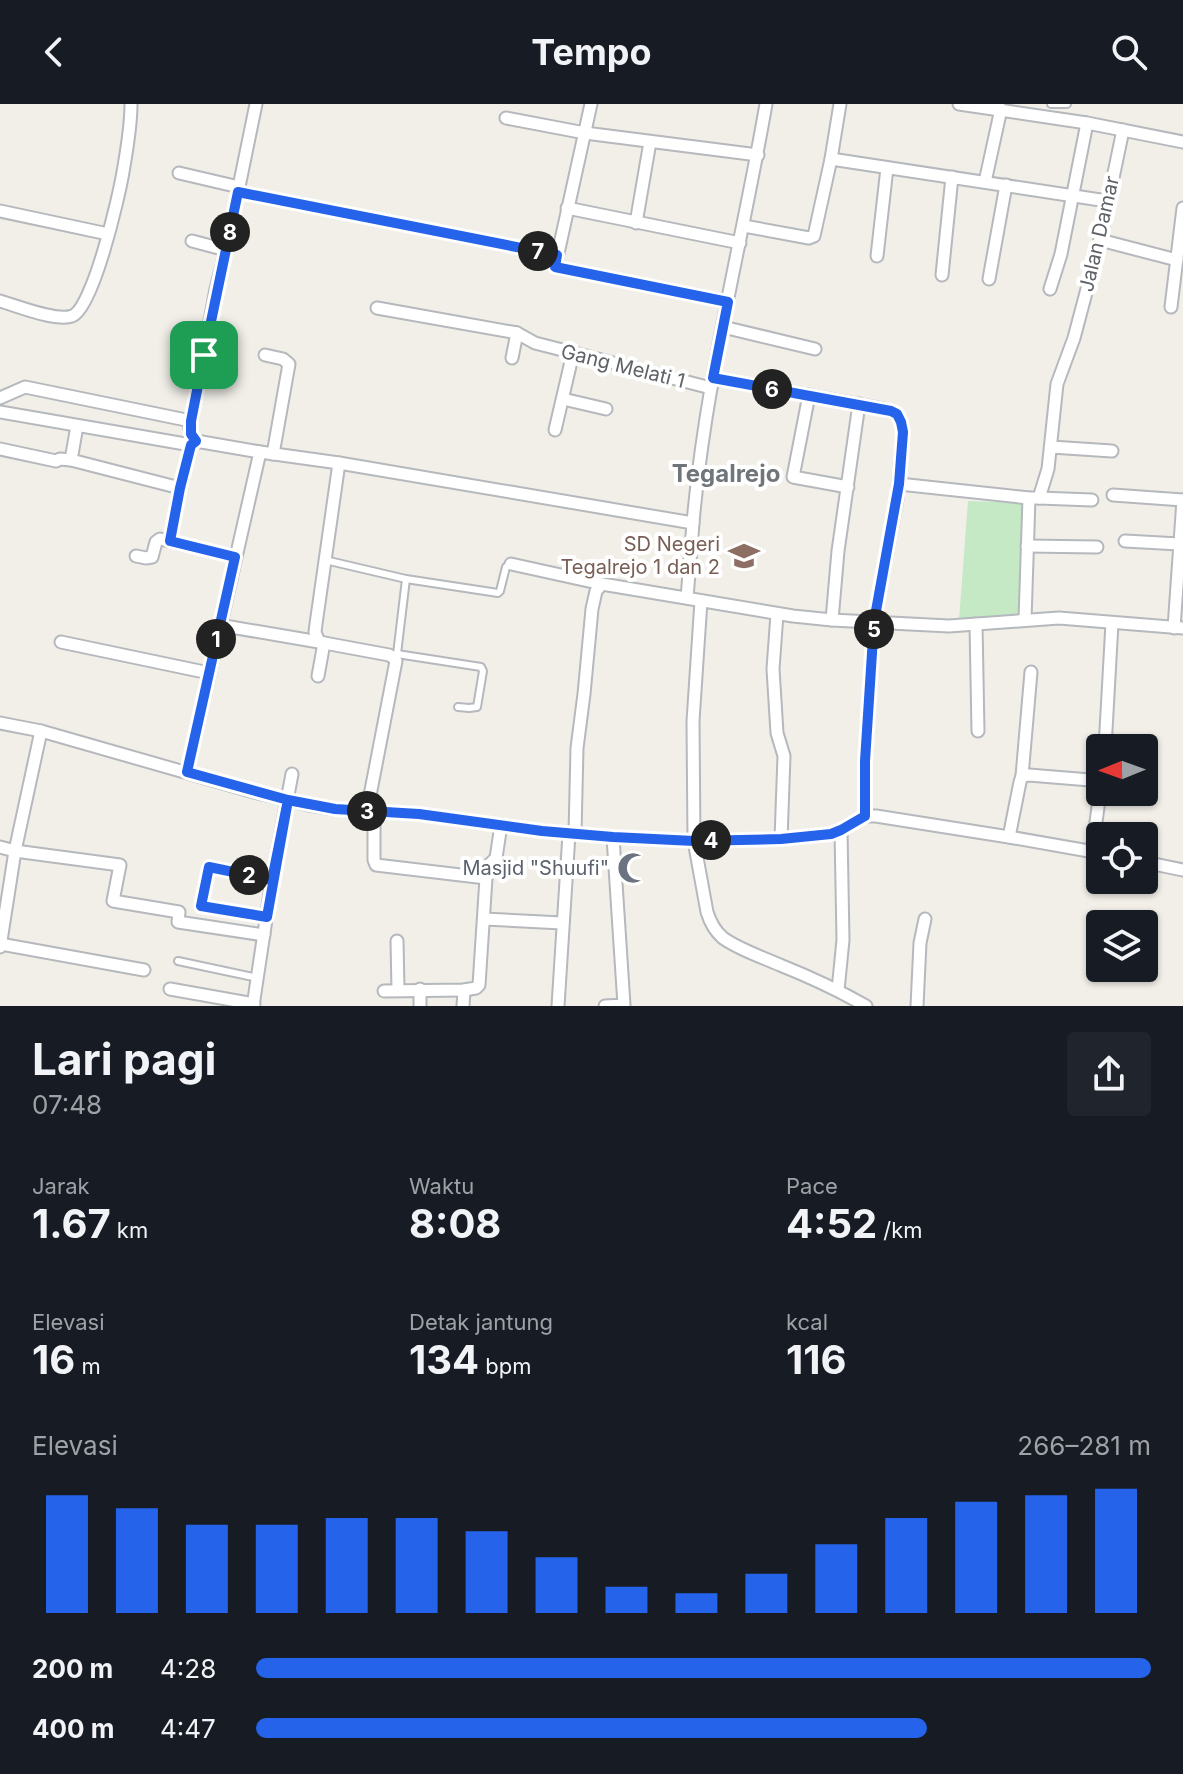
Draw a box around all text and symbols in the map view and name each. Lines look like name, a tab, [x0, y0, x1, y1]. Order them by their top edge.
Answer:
icon: back	[32, 30, 76, 74]
text: Tempo	[531, 30, 652, 74]
icon: search	[1107, 30, 1151, 74]
street label: Jalan Damar	[1074, 173, 1124, 294]
pin: 8	[210, 212, 250, 252]
text: 8	[223, 219, 237, 245]
pin: 7	[518, 231, 558, 271]
text: 7	[532, 238, 544, 264]
pin	[170, 321, 238, 389]
icon: arrive	[182, 333, 226, 377]
street label: Gang Melati 1	[559, 339, 687, 393]
pin: 6	[752, 369, 792, 409]
text: 6	[765, 376, 779, 402]
district label: Tegalrejo	[672, 459, 780, 488]
place label: SD Negeri Tegalrejo 1 dan 2	[560, 532, 720, 579]
school or university icon: SD Negeri Tegalrejo 1 dan 2	[727, 539, 761, 573]
pin: 5	[854, 609, 894, 649]
text: 5	[867, 616, 881, 642]
pin: 1	[196, 619, 236, 659]
text: 1	[211, 626, 221, 652]
north arrow	[1086, 734, 1158, 806]
map controls	[1086, 734, 1158, 982]
pin: 3	[347, 791, 387, 831]
text: 3	[360, 798, 374, 824]
pin: 4	[691, 820, 731, 860]
button: locate	[1086, 822, 1158, 894]
text: 4	[704, 827, 718, 853]
mosque icon: Masjid "Shuufi"	[616, 851, 650, 885]
pin: 2	[229, 855, 269, 895]
place label: Masjid "Shuufi"	[462, 856, 609, 880]
text: 2	[242, 862, 256, 888]
button: layers	[1086, 910, 1158, 982]
text: Lari pagi	[32, 1032, 216, 1086]
button: share	[1067, 1032, 1151, 1116]
text: 07:48	[32, 1089, 102, 1120]
text: Jarak	[32, 1173, 90, 1199]
text: Waktu	[409, 1173, 474, 1199]
text: Pace	[786, 1173, 838, 1199]
text: 1.67	[32, 1199, 111, 1248]
text: 8:08	[409, 1199, 501, 1248]
text: 4:52	[786, 1199, 877, 1248]
text: km	[111, 1217, 148, 1243]
text: /km	[877, 1217, 923, 1243]
text: Elevasi	[32, 1309, 105, 1335]
text: Detak jantung	[409, 1309, 553, 1335]
text: kcal	[786, 1309, 828, 1335]
text: 16	[32, 1335, 75, 1384]
text: 134	[409, 1335, 479, 1384]
text: 116	[786, 1335, 846, 1384]
text: m	[75, 1353, 101, 1379]
text: bpm	[479, 1353, 532, 1379]
text: Elevasi	[32, 1430, 118, 1461]
text: 266–281 m	[1017, 1430, 1151, 1461]
text: 200 m	[32, 1653, 113, 1684]
text: 4:28	[160, 1653, 216, 1684]
text: 400 m	[32, 1713, 115, 1744]
text: 4:47	[160, 1713, 216, 1744]

